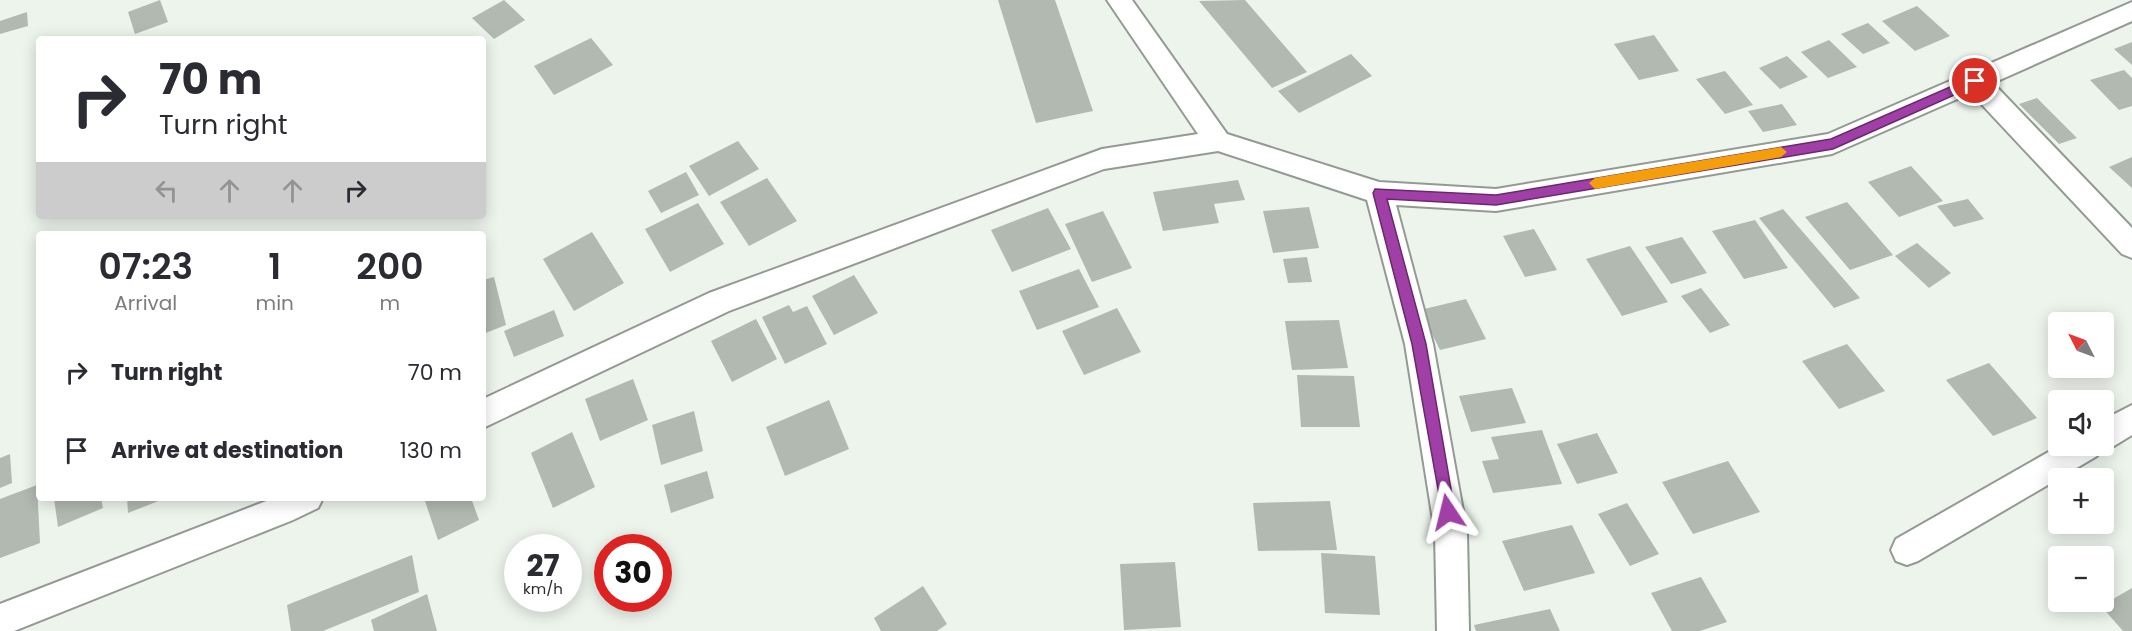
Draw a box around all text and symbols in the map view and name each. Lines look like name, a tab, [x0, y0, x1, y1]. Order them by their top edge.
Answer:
text: 70 m	[159, 50, 262, 109]
pin	[1949, 55, 2000, 106]
icon: right	[60, 60, 138, 138]
icon: arrive	[1958, 64, 1991, 97]
text: Turn right	[159, 106, 288, 143]
icon: left	[150, 174, 183, 207]
icon: ahead	[213, 174, 246, 207]
icon: ahead	[276, 174, 309, 207]
icon: right	[339, 174, 372, 207]
text: 07:23	[98, 241, 193, 292]
text: 1	[268, 241, 281, 292]
text: 200	[356, 241, 424, 292]
text: Arrival	[114, 289, 177, 317]
text: min	[256, 289, 294, 317]
text: m	[380, 289, 400, 317]
north arrow	[2048, 312, 2114, 378]
map controls	[2048, 312, 2114, 612]
icon: right	[60, 356, 93, 389]
text: Turn right	[111, 357, 222, 388]
text: 70 m	[408, 357, 462, 388]
button: sound	[2048, 390, 2114, 456]
icon: arrive	[60, 434, 93, 467]
text: Arrive at destination	[111, 435, 343, 466]
text: 130 m	[400, 435, 462, 466]
button: +	[2048, 468, 2114, 534]
position arrow	[1416, 480, 1480, 544]
speed limit sign: 30	[594, 534, 672, 612]
text: 27	[526, 544, 560, 587]
button: −	[2048, 546, 2114, 612]
text: km/h	[523, 578, 563, 599]

